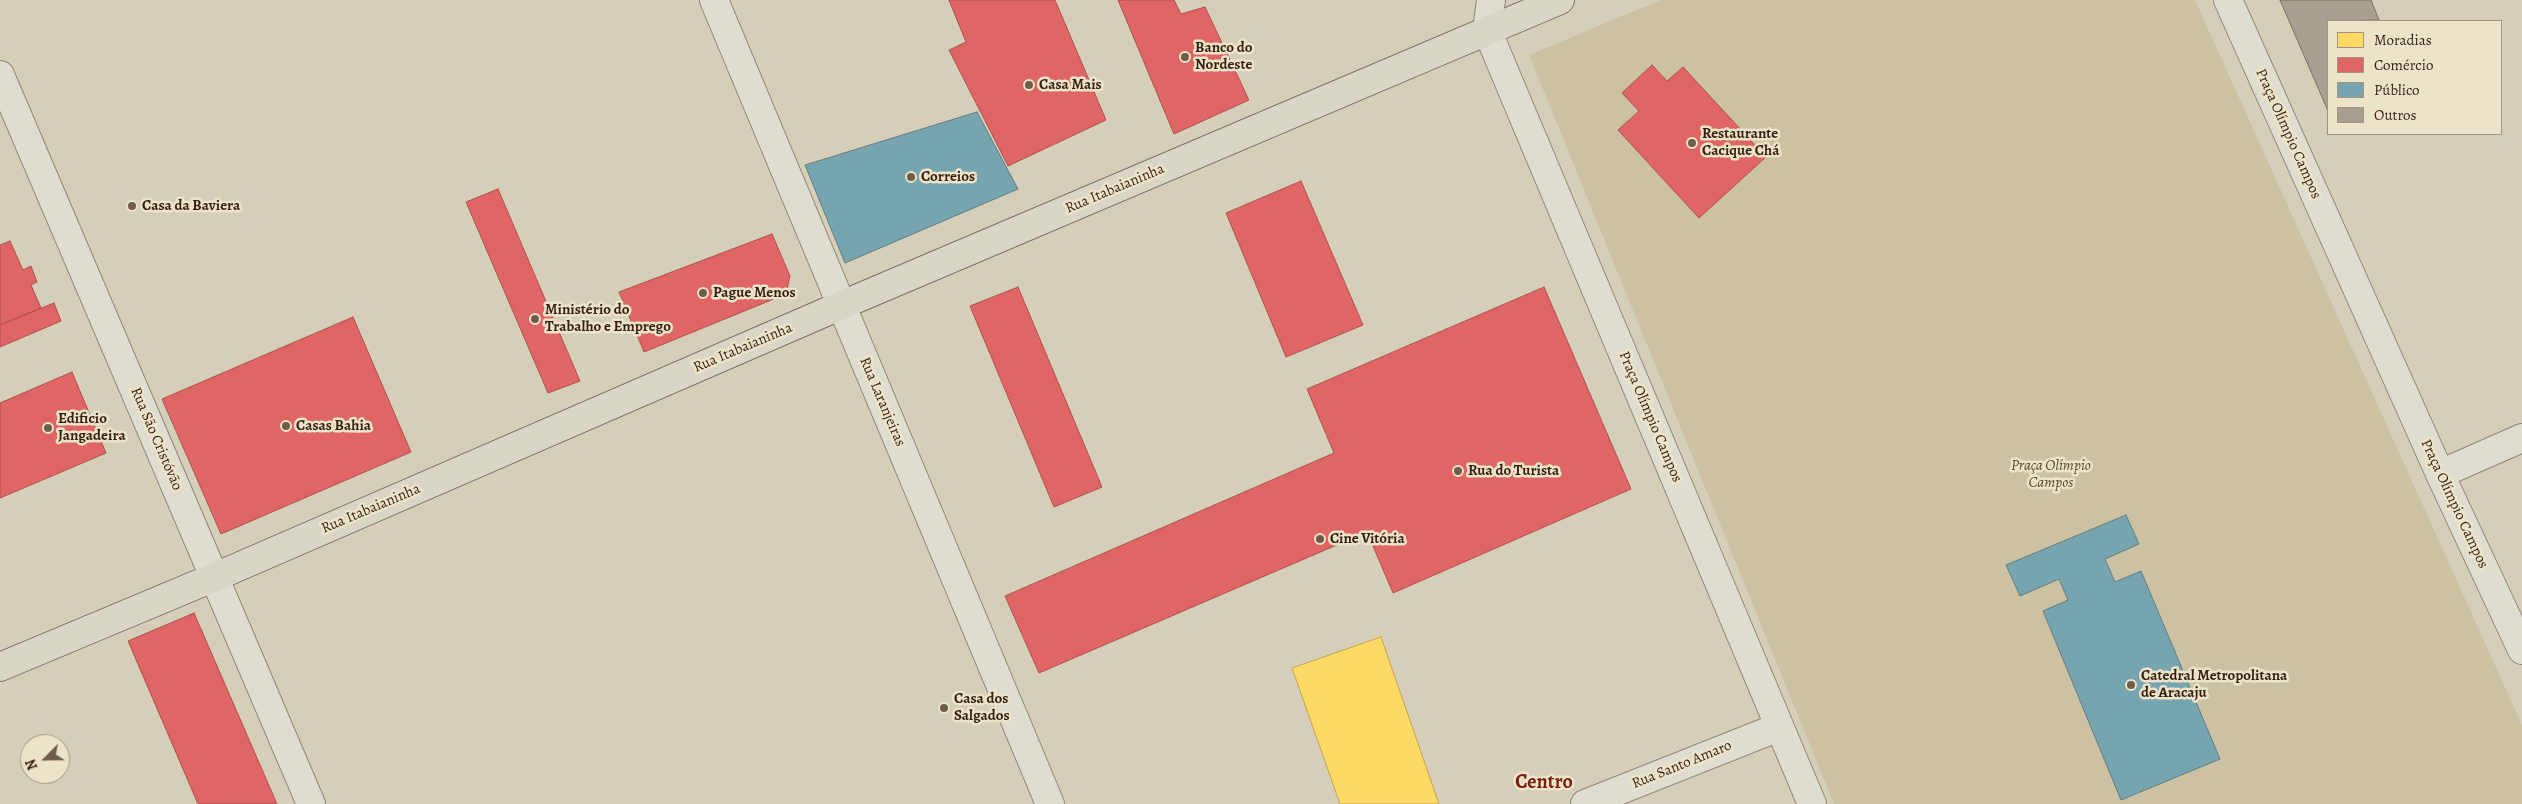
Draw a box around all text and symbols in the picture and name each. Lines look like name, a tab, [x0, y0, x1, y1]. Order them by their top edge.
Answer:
legend	[2327, 20, 2502, 135]
text: Moradias	[2374, 30, 2432, 50]
place label: Banco do Nordeste	[1195, 39, 1252, 74]
marker: Banco do Nordeste	[1179, 51, 1191, 63]
text: Comércio	[2374, 55, 2433, 75]
street label: Praça Olímpio Campos	[2251, 66, 2325, 202]
place label: Casa Mais	[1039, 76, 1102, 94]
marker: Casa Mais	[1023, 79, 1035, 91]
text: Público	[2374, 80, 2420, 100]
text: Outros	[2374, 105, 2417, 125]
place label: Restaurante Cacique Chá	[1702, 125, 1779, 160]
marker: Restaurante Cacique Chá	[1686, 137, 1698, 149]
street label: Rua Itabaianinha	[1063, 160, 1167, 218]
place label: Correios	[921, 168, 975, 186]
marker: Correios	[905, 171, 917, 183]
place label: Casa da Baviera	[142, 197, 240, 215]
marker: Casa da Baviera	[126, 200, 138, 212]
place label: Pague Menos	[713, 284, 796, 302]
marker: Pague Menos	[697, 287, 709, 299]
place label: Ministério do Trabalho e Emprego	[545, 301, 671, 336]
marker: Ministério do Trabalho e Emprego	[529, 313, 541, 325]
street label: Rua Itabaianinha	[691, 319, 795, 377]
street label: Praça Olímpio Campos	[1614, 349, 1686, 485]
street label: Rua Laranjeiras	[855, 355, 909, 449]
street label: Rua São Cristóvão	[126, 385, 186, 493]
place label: Edificio Jangadeira	[58, 410, 126, 445]
place label: Casas Bahia	[296, 417, 371, 435]
marker: Casas Bahia	[280, 420, 292, 432]
marker: Edificio Jangadeira	[42, 422, 54, 434]
street label: Praça Olímpio Campos	[2416, 437, 2492, 571]
park label: Praça Olímpio Campos	[2011, 457, 2091, 492]
place label: Rua do Turista	[1468, 462, 1559, 480]
marker: Rua do Turista	[1452, 465, 1464, 477]
street label: Rua Itabaianinha	[319, 480, 423, 538]
place label: Cine Vitória	[1330, 530, 1405, 548]
marker: Cine Vitória	[1314, 533, 1326, 545]
place label: Catedral Metropolitana de Aracaju	[2141, 667, 2287, 702]
marker: Catedral Metropolitana de Aracaju	[2125, 679, 2137, 691]
place label: Casa dos Salgados	[954, 690, 1010, 725]
marker: Casa dos Salgados	[938, 702, 950, 714]
north arrow	[20, 734, 70, 784]
street label: Rua Santo Amaro	[1629, 737, 1735, 793]
text: N	[21, 756, 42, 773]
district label: Centro	[1515, 771, 1573, 795]

